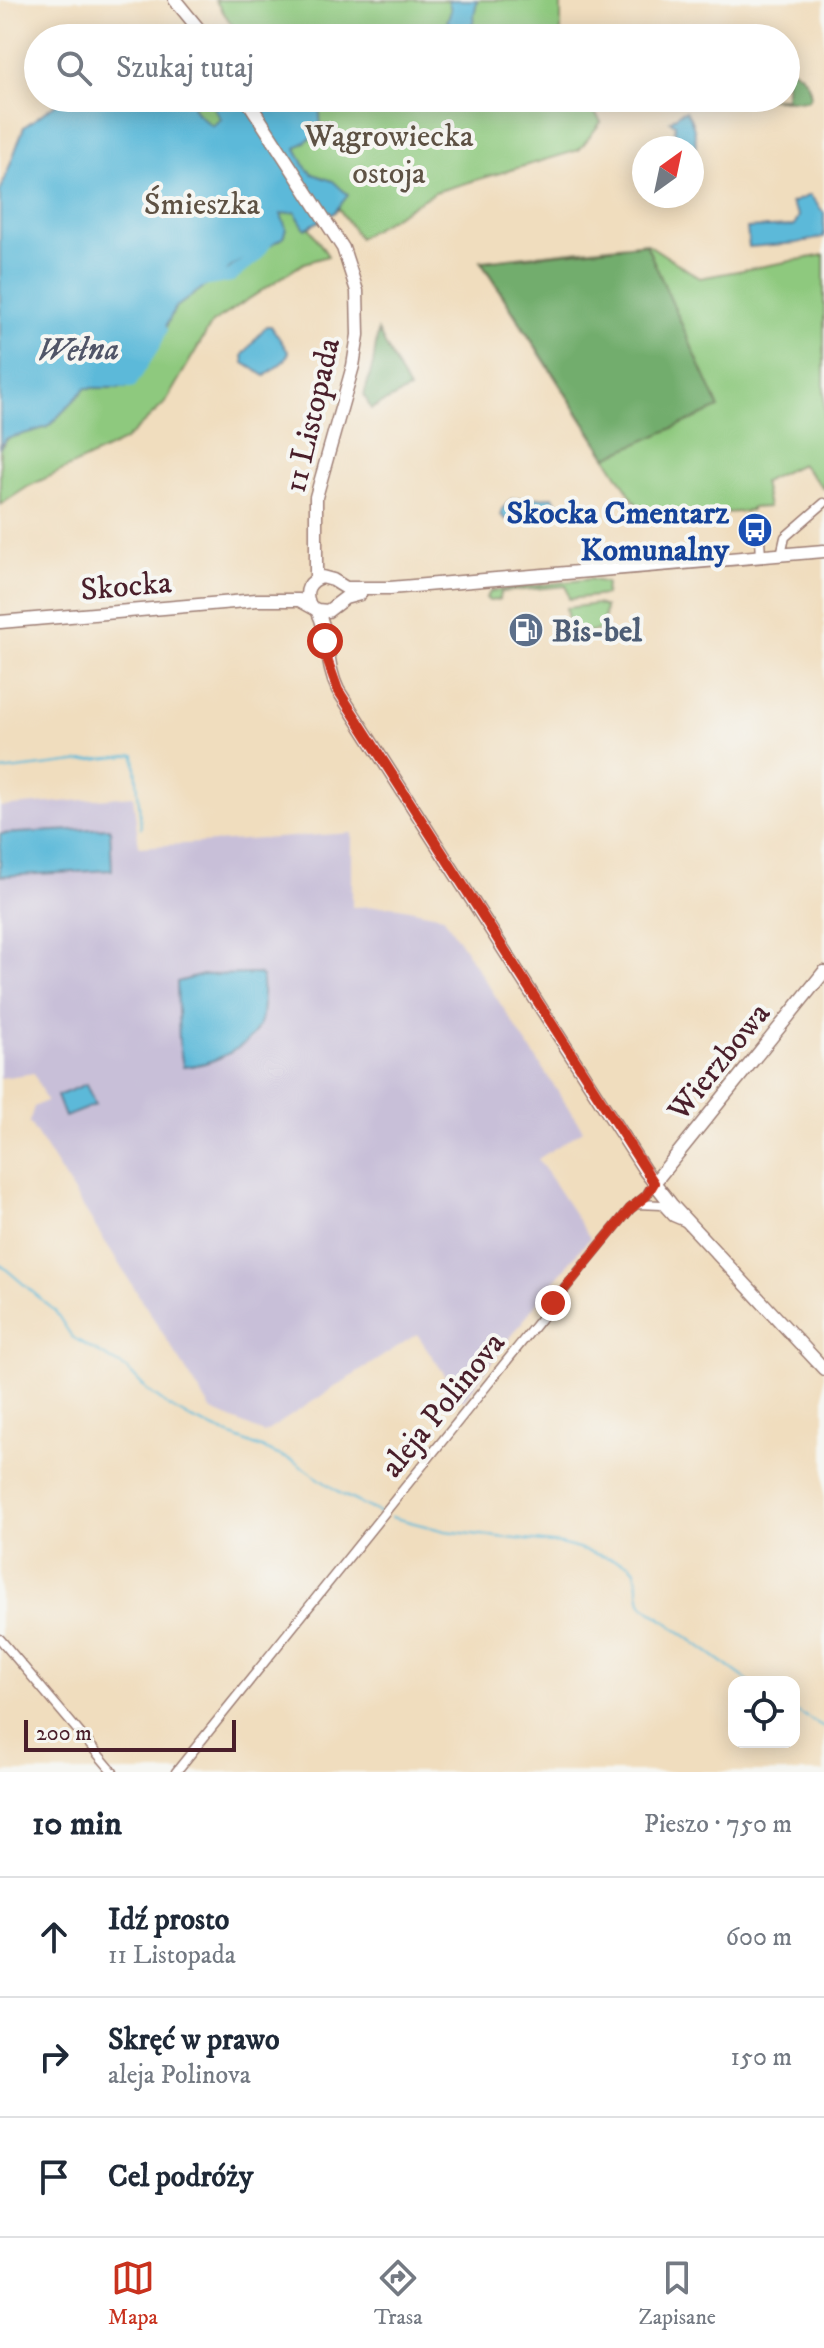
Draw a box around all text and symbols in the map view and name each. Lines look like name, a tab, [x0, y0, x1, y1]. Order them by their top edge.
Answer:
search box	[24, 24, 800, 112]
icon: search	[52, 46, 96, 90]
text: Szukaj tutaj	[116, 50, 254, 87]
park label: Wągrowiecka ostoja	[303, 117, 474, 194]
north arrow	[632, 136, 704, 208]
park label: Śmieszka	[144, 185, 261, 225]
water label: Wełna	[36, 328, 120, 372]
street label: 11 Listopada	[276, 334, 350, 497]
place label: Skocka Cmentarz Komunalny	[507, 494, 730, 571]
bus stop icon: Skocka Cmentarz Komunalny	[736, 511, 774, 549]
street label: Skocka	[79, 563, 174, 611]
fuel station icon: Bis-bel	[507, 611, 545, 649]
place label: Bis-bel	[552, 612, 642, 652]
route start	[307, 623, 343, 659]
street label: Wierzbowa	[659, 995, 780, 1130]
route end	[535, 1285, 571, 1321]
street label: aleja Polinova	[373, 1324, 515, 1486]
map controls	[728, 1676, 800, 1748]
button: locate	[728, 1676, 800, 1748]
scale bar	[24, 1716, 236, 1752]
text: 200 m	[36, 1720, 92, 1747]
text: 10 min	[32, 1803, 122, 1845]
text: Pieszo · 750 m	[644, 1808, 792, 1841]
text: Idź prosto	[108, 1902, 229, 1939]
icon: ahead	[32, 1915, 76, 1959]
text: 600 m	[725, 1921, 792, 1954]
text: 11 Listopada	[108, 1939, 236, 1972]
text: Skręć w prawo	[108, 2022, 280, 2059]
icon: right	[32, 2035, 76, 2079]
text: 150 m	[731, 2041, 792, 2074]
text: aleja Polinova	[108, 2059, 251, 2092]
icon: arrive	[32, 2155, 76, 2199]
text: Cel podróży	[108, 2159, 253, 2196]
tab: Mapa	[108, 2256, 158, 2331]
tab: Trasa	[374, 2256, 423, 2331]
tab: Zapisane	[639, 2256, 716, 2331]

